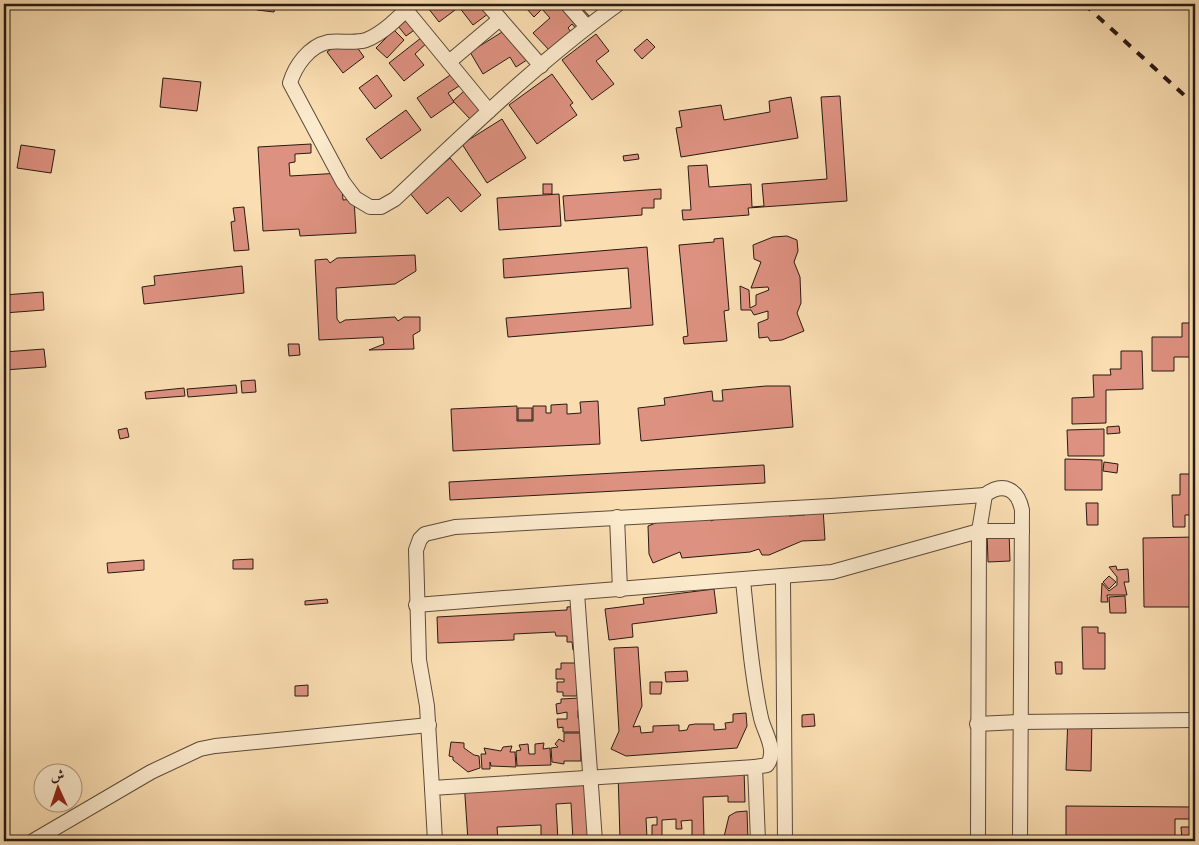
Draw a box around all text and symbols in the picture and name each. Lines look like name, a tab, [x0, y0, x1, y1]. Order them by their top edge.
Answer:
north arrow	[32, 762, 82, 812]
text: ش	[50, 767, 65, 785]

